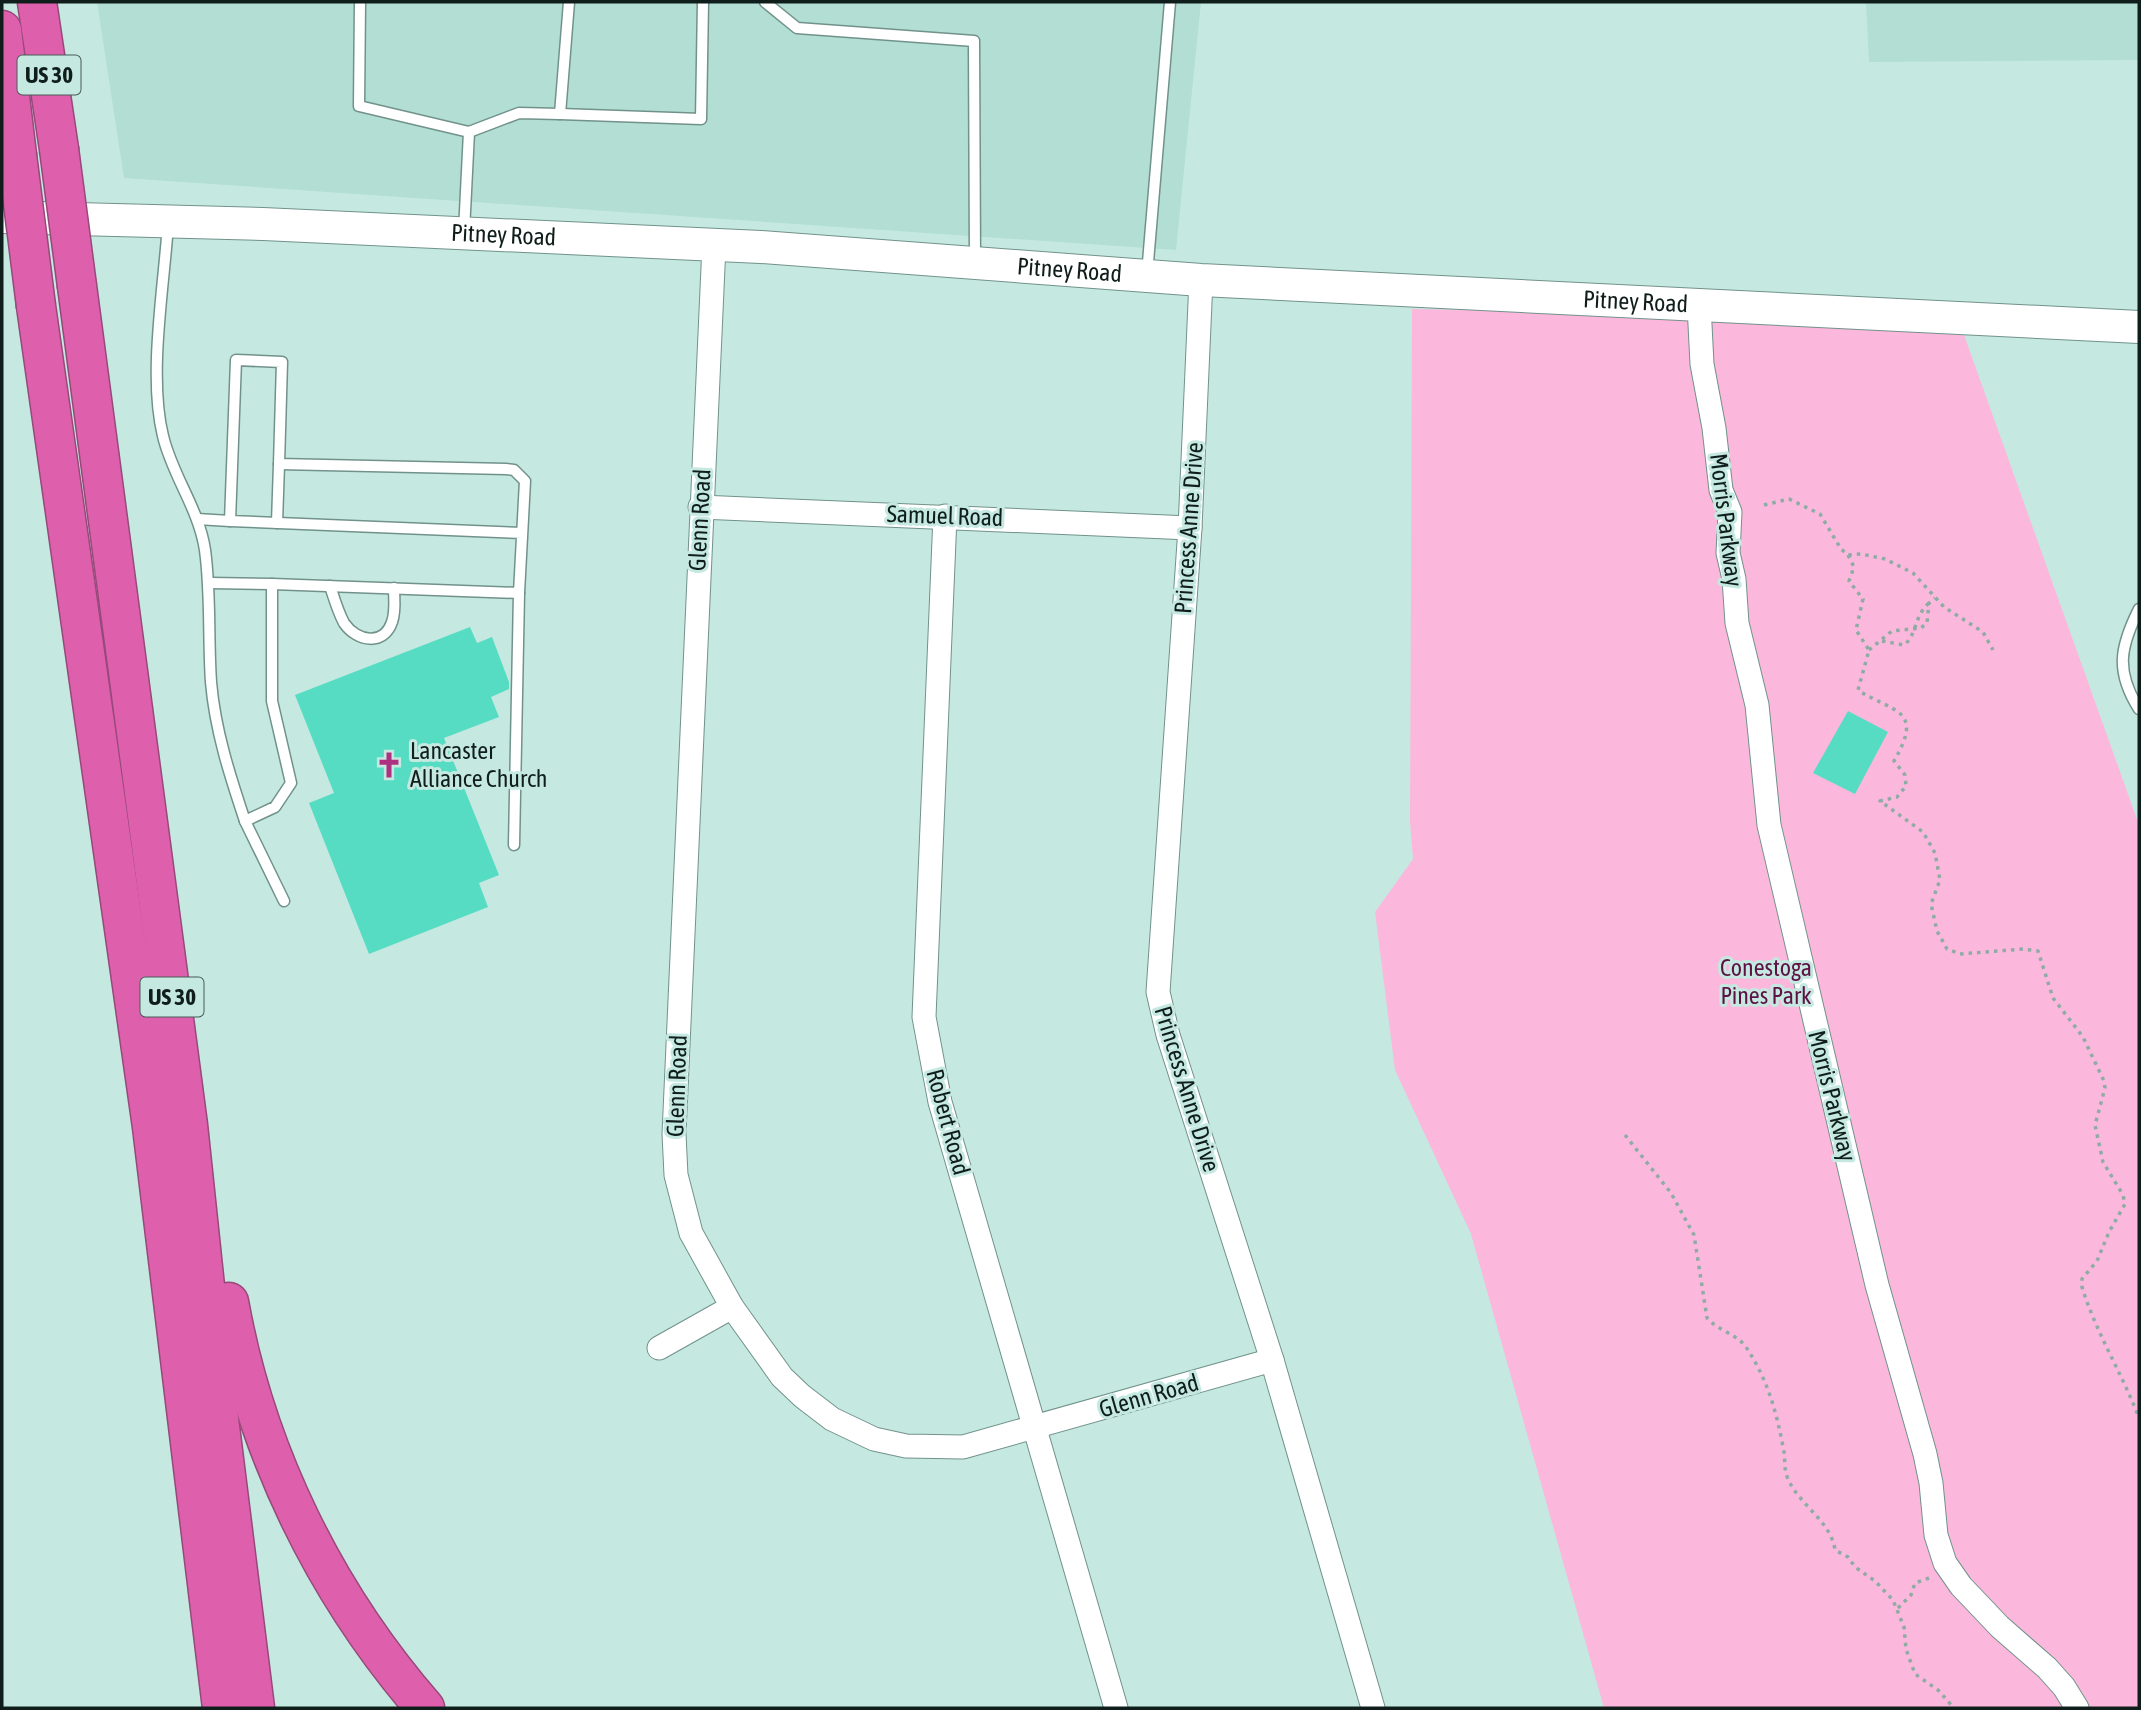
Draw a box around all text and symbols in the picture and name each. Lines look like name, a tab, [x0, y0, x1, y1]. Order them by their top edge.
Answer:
road number: US 30	[18, 55, 80, 94]
street label: Pitney Road	[451, 219, 557, 251]
street label: Pitney Road	[1016, 252, 1123, 287]
street label: Pitney Road	[1582, 285, 1689, 317]
street label: Princess Anne Drive	[1169, 441, 1208, 615]
street label: Morris Parkway	[1705, 452, 1748, 588]
street label: Glenn Road	[683, 468, 716, 572]
street label: Samuel Road	[886, 500, 1004, 531]
place label: Lancaster Alliance Church	[410, 737, 548, 792]
church icon: Lancaster Alliance Church	[374, 750, 404, 780]
park label: Conestoga Pines Park	[1720, 954, 1812, 1009]
road number: US 30	[140, 978, 204, 1016]
street label: Princess Anne Drive	[1149, 1003, 1226, 1175]
street label: Morris Parkway	[1803, 1028, 1862, 1164]
street label: Glenn Road	[661, 1034, 692, 1137]
street label: Robert Road	[921, 1066, 976, 1178]
street label: Glenn Road	[1096, 1368, 1202, 1423]

